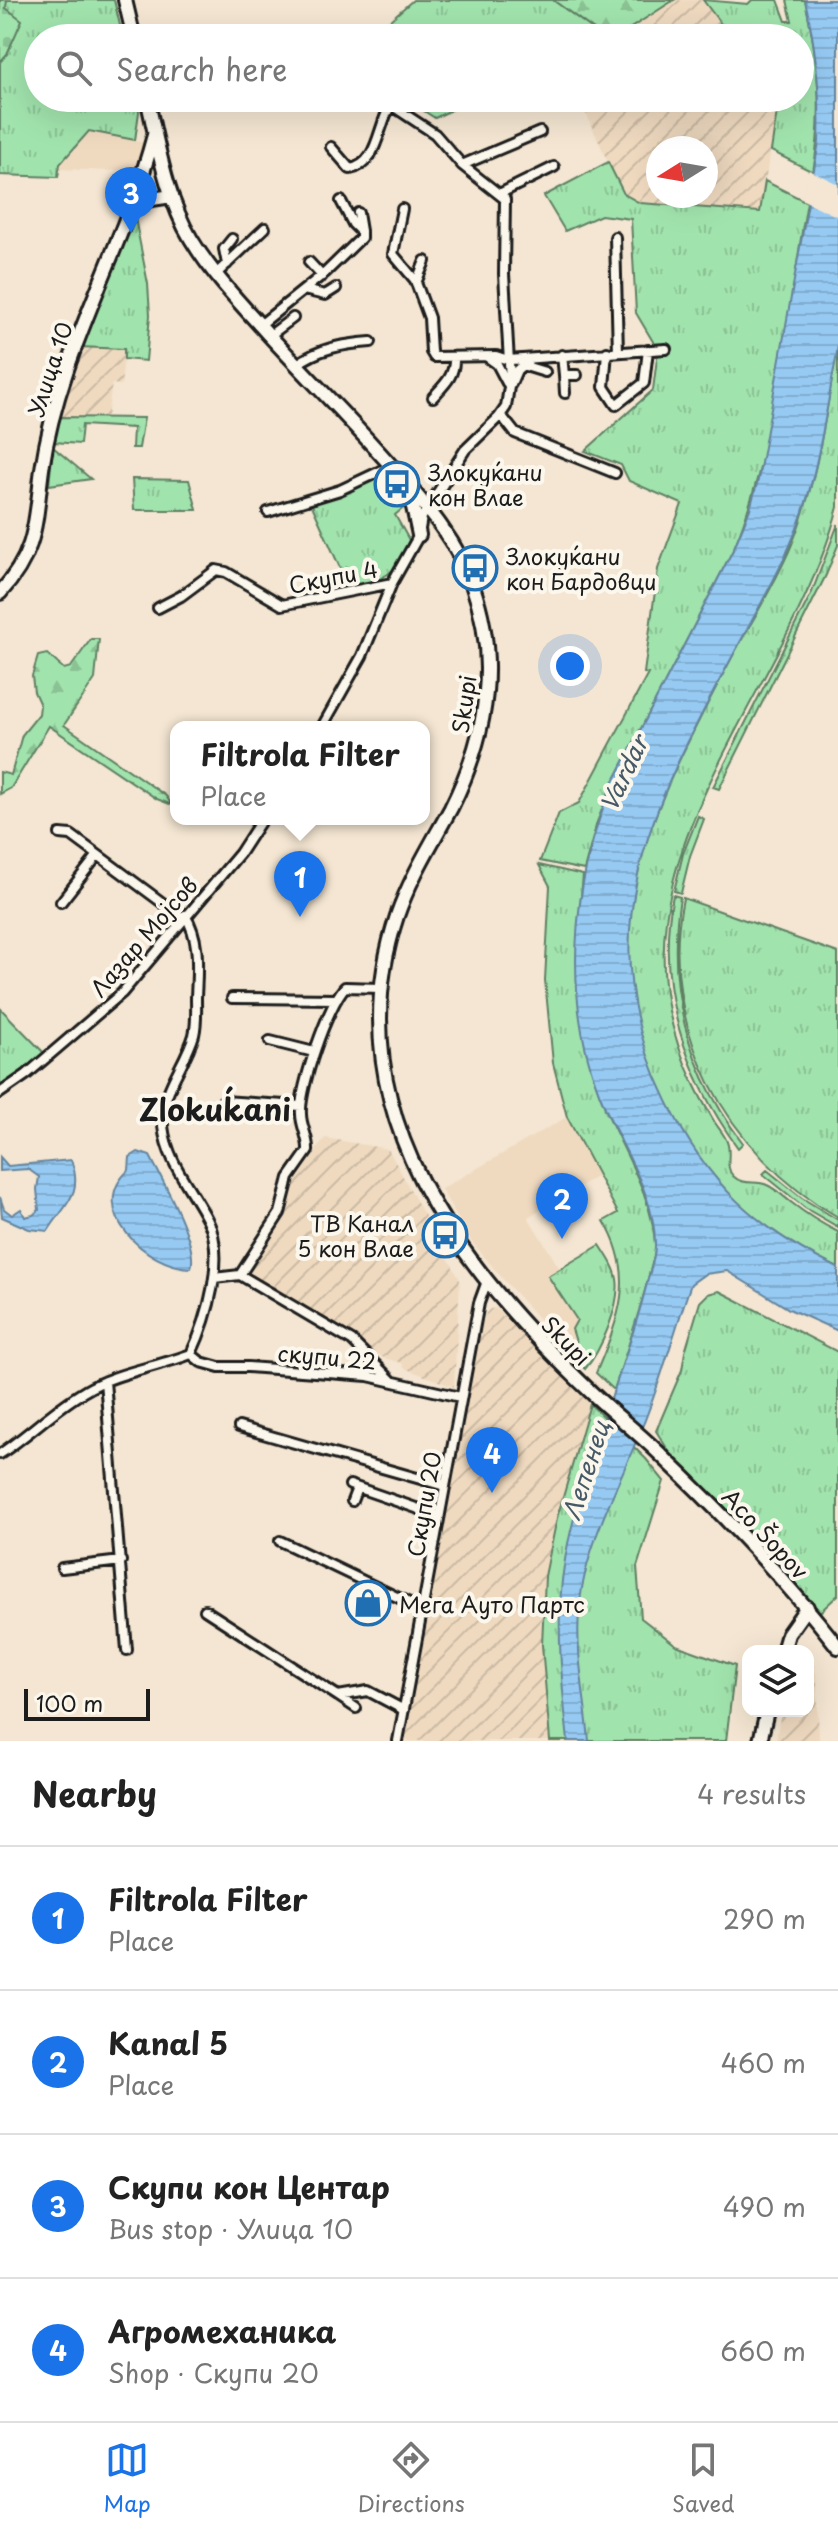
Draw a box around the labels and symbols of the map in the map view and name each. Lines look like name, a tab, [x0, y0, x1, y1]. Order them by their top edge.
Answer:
north arrow	[646, 136, 718, 208]
pin: 3	[105, 167, 157, 233]
street label: Улица 10	[18, 317, 80, 421]
place label: Злокуќани кон Влае	[428, 455, 543, 513]
bus stop icon: Злокуќани кон Влае	[373, 460, 421, 508]
place label: Злокуќани кон Бардовци	[506, 539, 656, 597]
bus stop icon: Злокуќани кон Бардовци	[451, 544, 499, 592]
street label: Cкупи 4	[286, 551, 380, 601]
your location	[550, 646, 590, 686]
street label: Skupi	[443, 673, 483, 735]
water label: Vardar	[590, 726, 657, 817]
pin: 1	[274, 851, 326, 917]
street label: Лазар Мојсов	[82, 869, 204, 1003]
district label: Zlokuḱani	[139, 1086, 291, 1131]
pin: 2	[536, 1173, 588, 1239]
place label: ТВ Канал 5 кон Влае	[297, 1206, 414, 1264]
bus stop icon: ТВ Канал 5 кон Влае	[421, 1211, 469, 1259]
street label: Skupi	[535, 1308, 599, 1372]
street label: скупи 22	[276, 1335, 378, 1377]
water label: Лепенец	[552, 1415, 618, 1524]
pin: 4	[466, 1427, 518, 1493]
street label: Скупи 20	[398, 1449, 448, 1559]
street label: Aco Šopov	[715, 1480, 817, 1586]
shop icon: Мега Ауто Партс	[344, 1579, 392, 1627]
place label: Мега Ауто Партс	[399, 1587, 585, 1620]
scale bar	[24, 1685, 150, 1721]

